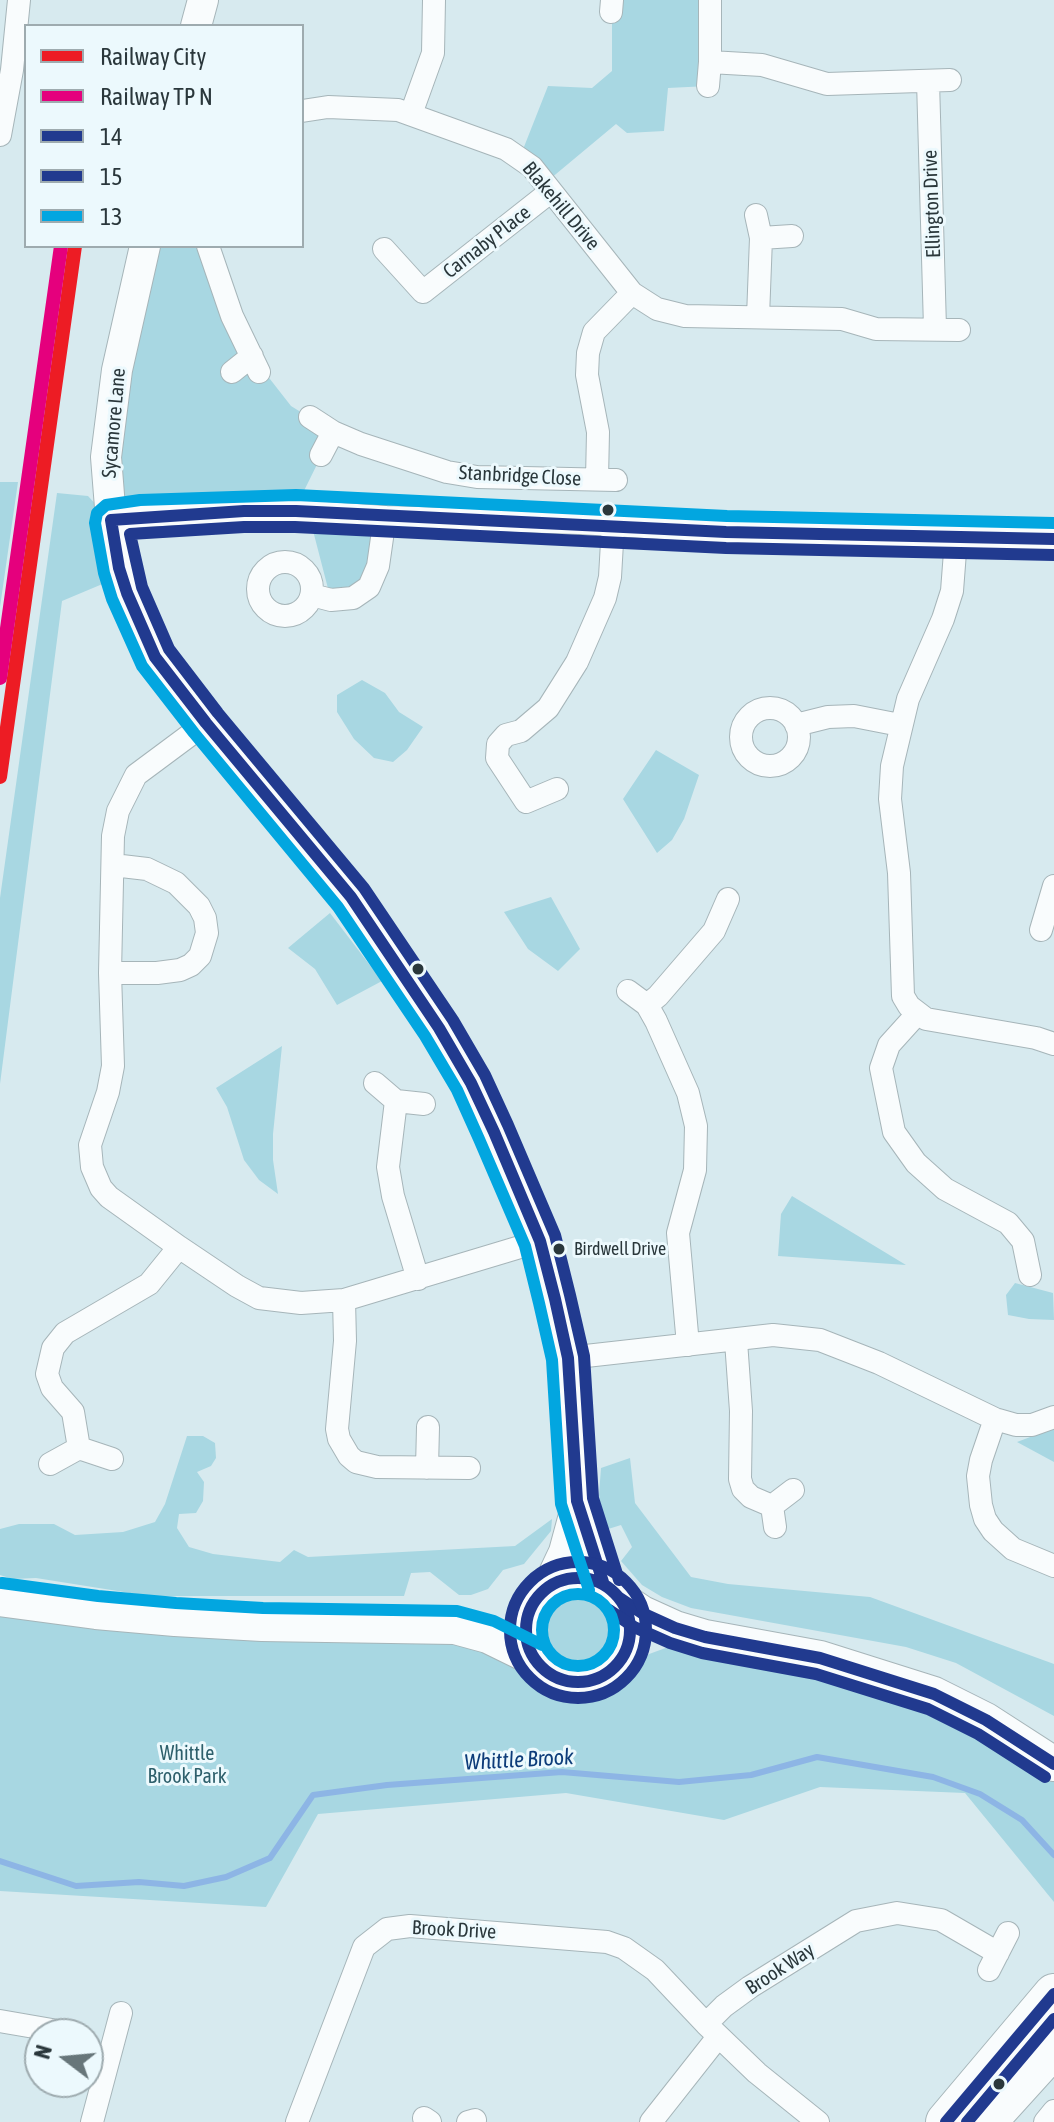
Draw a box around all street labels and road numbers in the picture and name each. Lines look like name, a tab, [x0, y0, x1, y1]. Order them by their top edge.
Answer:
street label: Ellington Drive	[918, 149, 946, 259]
street label: Blakehill Drive	[517, 157, 605, 255]
street label: Carnaby Place	[439, 200, 535, 284]
street label: Sycamore Lane	[97, 367, 131, 479]
street label: Stanbridge Close	[458, 461, 582, 491]
street label: Brook Drive	[411, 1916, 497, 1944]
street label: Brook Way	[741, 1938, 819, 2000]

